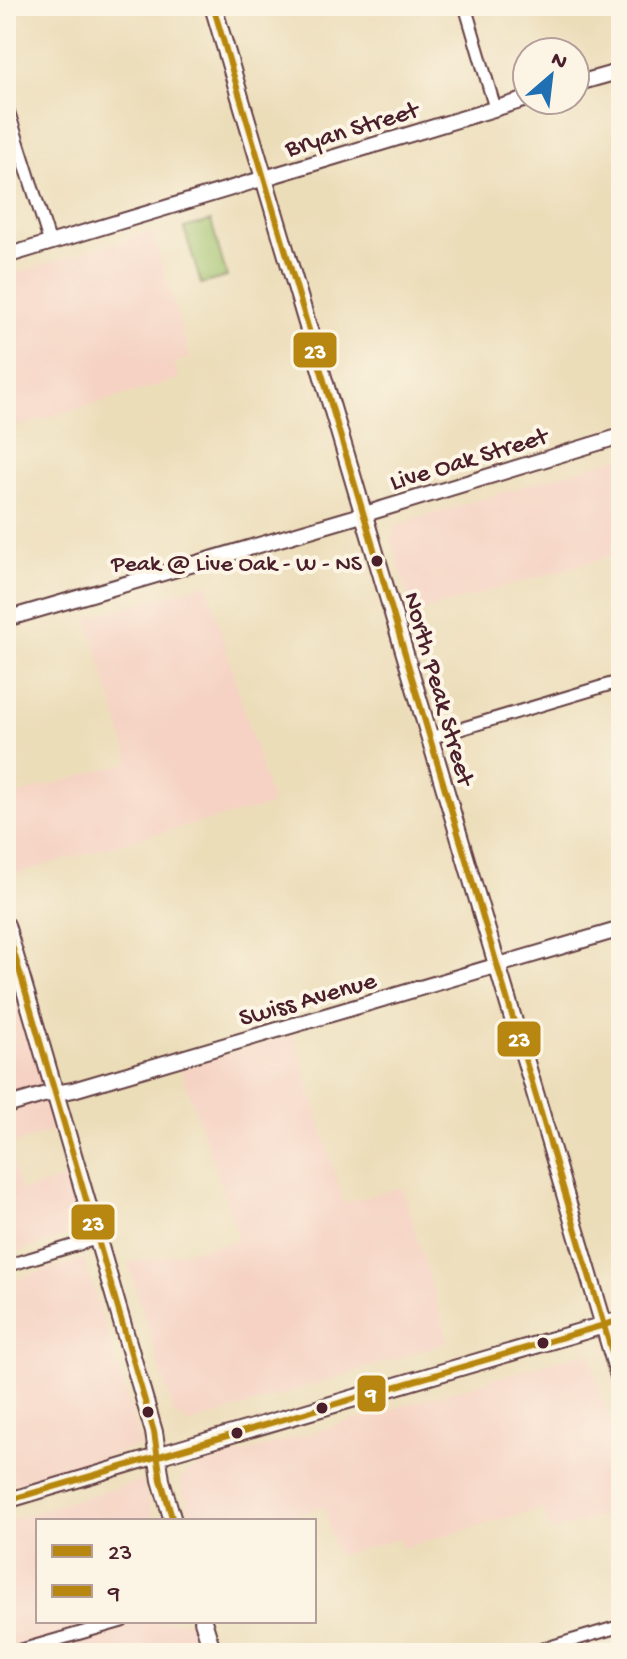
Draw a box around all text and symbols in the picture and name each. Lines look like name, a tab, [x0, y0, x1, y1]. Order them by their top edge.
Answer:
north arrow	[511, 36, 591, 116]
text: N	[546, 47, 571, 77]
street label: Bryan Street	[281, 96, 425, 167]
line badge: 23	[292, 331, 338, 369]
text: 23	[304, 341, 326, 367]
street label: Live Oak Street	[387, 422, 554, 500]
place label: Peak @ Live Oak - W - NS	[110, 551, 363, 580]
marker: Peak @ Live Oak - W - NS	[369, 553, 385, 569]
street label: North Peak Street	[394, 589, 480, 792]
street label: Swiss Avenue	[236, 967, 381, 1036]
line badge: 23	[496, 1020, 542, 1058]
text: 23	[508, 1029, 530, 1055]
line badge: 23	[70, 1203, 116, 1241]
text: 23	[82, 1213, 104, 1239]
unlabelled marker	[535, 1335, 551, 1351]
line badge: 9	[356, 1374, 387, 1413]
text: 9	[364, 1384, 377, 1410]
unlabelled marker	[314, 1400, 330, 1416]
unlabelled marker	[140, 1404, 156, 1420]
unlabelled marker	[229, 1425, 245, 1441]
legend	[36, 1519, 316, 1623]
text: 23	[108, 1540, 132, 1569]
text: 9	[107, 1580, 120, 1609]

